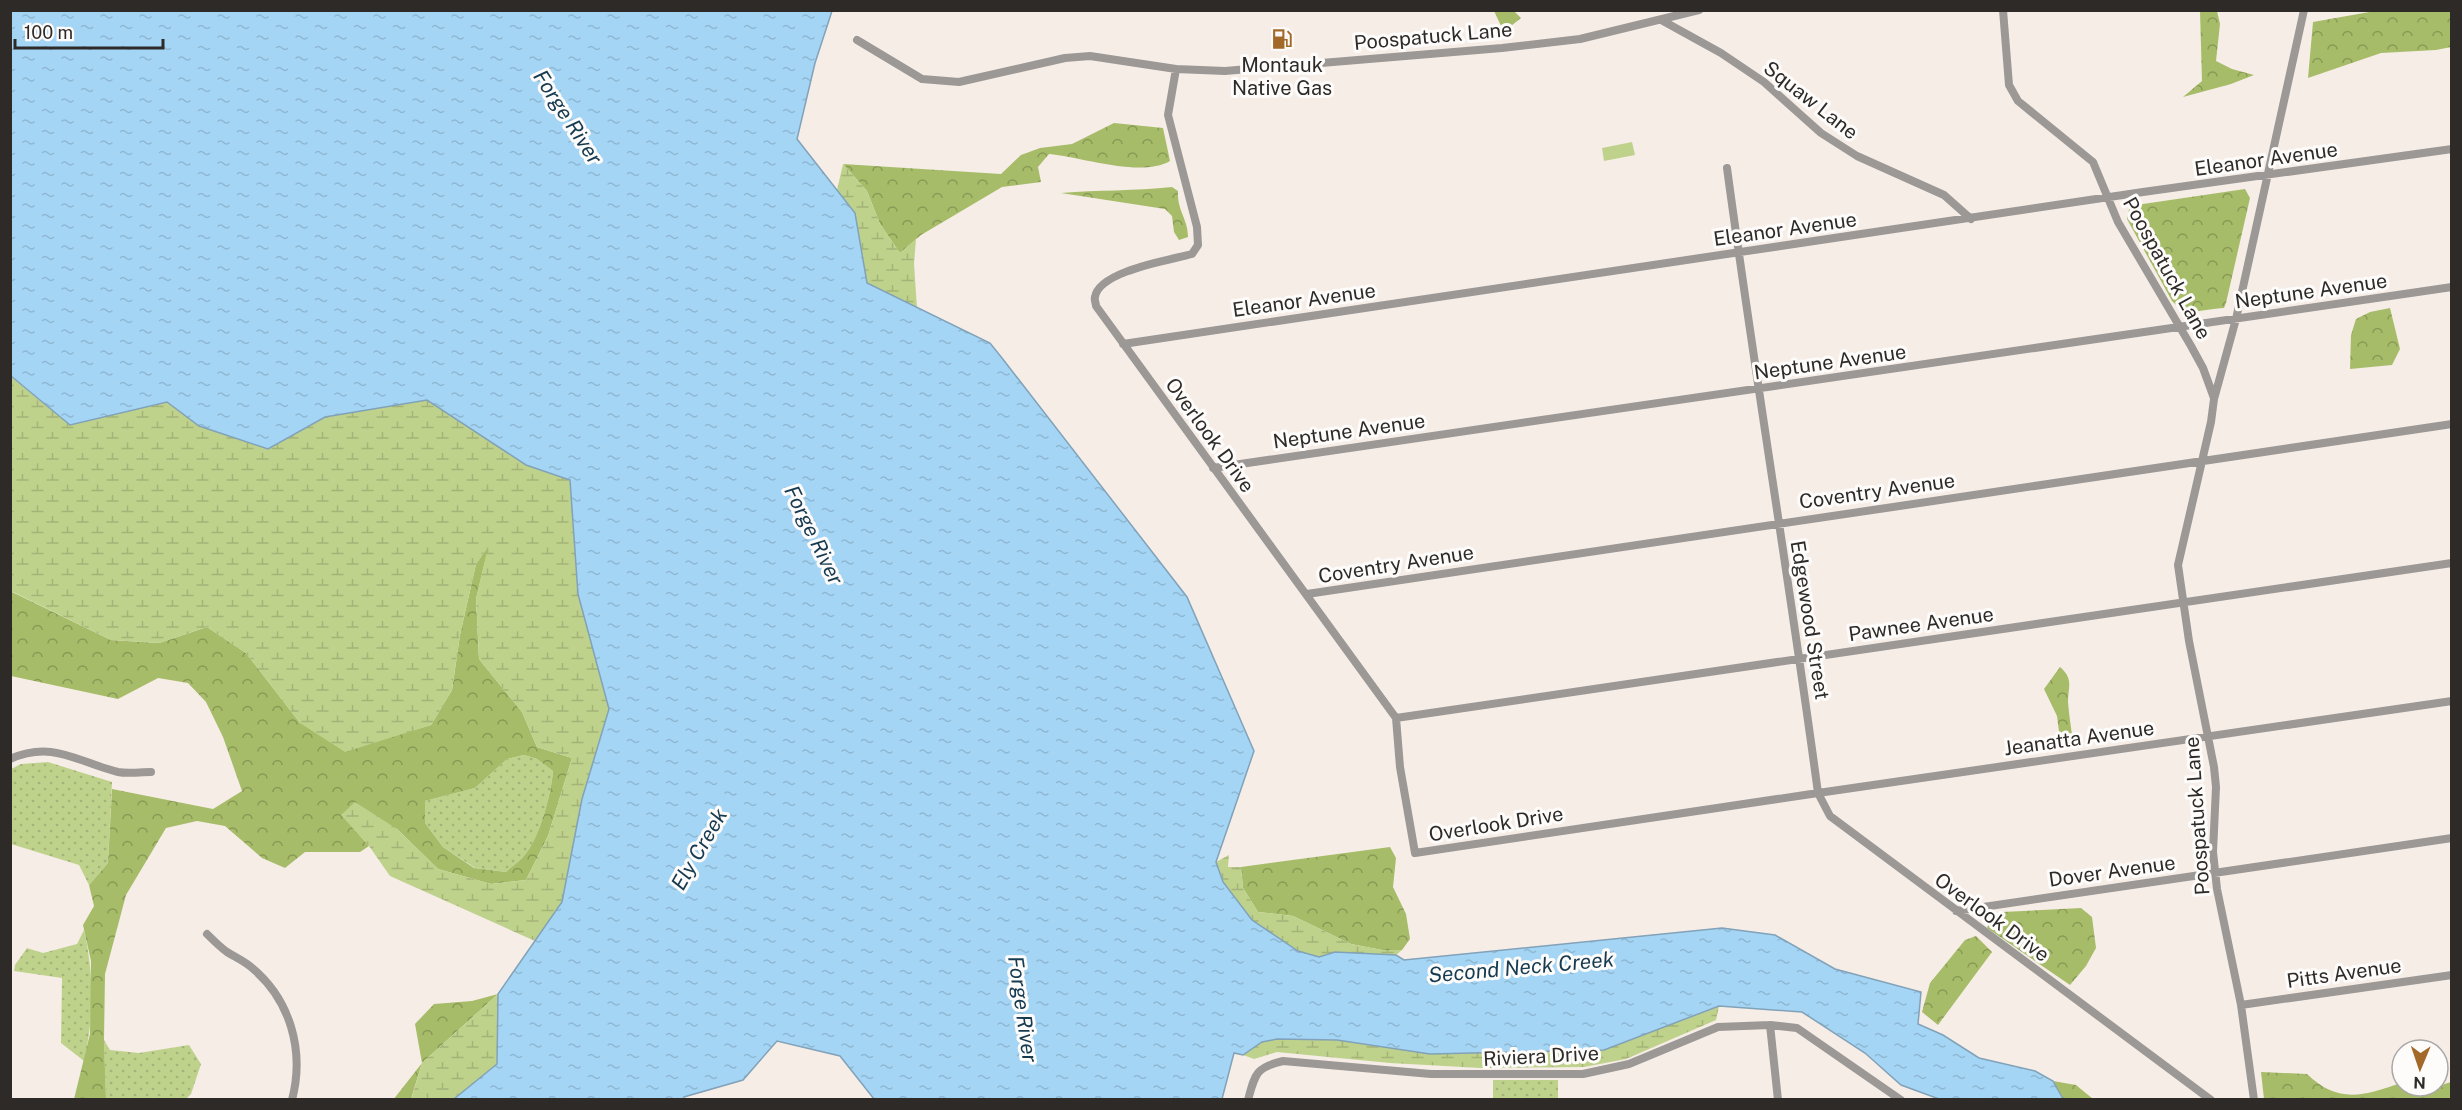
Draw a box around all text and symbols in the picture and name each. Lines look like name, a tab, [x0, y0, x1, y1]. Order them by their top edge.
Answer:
scale bar	[15, 12, 164, 50]
street label: Poospatuck Lane	[1353, 17, 1513, 55]
text: 100 m	[24, 22, 73, 43]
fuel station icon: Montauk Native Gas	[1270, 27, 1294, 51]
place label: Montauk Native Gas	[1232, 53, 1332, 100]
street label: Squaw Lane	[1759, 56, 1863, 144]
water label: Forge River	[528, 65, 608, 170]
street label: Eleanor Avenue	[2193, 137, 2339, 181]
street label: Poospatuck Lane	[2118, 193, 2216, 343]
street label: Eleanor Avenue	[1712, 207, 1858, 251]
street label: Neptune Avenue	[2233, 268, 2389, 314]
street label: Eleanor Avenue	[1231, 278, 1377, 322]
street label: Neptune Avenue	[1752, 339, 1908, 385]
street label: Overlook Drive	[1160, 373, 1260, 497]
street label: Neptune Avenue	[1271, 408, 1427, 454]
street label: Coventry Avenue	[1797, 468, 1957, 514]
water label: Forge River	[779, 481, 849, 590]
street label: Edgewood Street	[1786, 539, 1834, 701]
street label: Coventry Avenue	[1316, 540, 1476, 588]
street label: Pawnee Avenue	[1847, 602, 1995, 646]
street label: Jeanatta Avenue	[2002, 716, 2156, 760]
street label: Poospatuck Lane	[2179, 736, 2215, 896]
street label: Overlook Drive	[1427, 802, 1565, 846]
water label: Ely Creek	[666, 803, 733, 894]
street label: Dover Avenue	[2047, 850, 2177, 892]
street label: Overlook Drive	[1930, 867, 2054, 967]
water label: Second Neck Creek	[1427, 946, 1616, 988]
street label: Pitts Avenue	[2285, 953, 2403, 993]
water label: Forge River	[1003, 954, 1043, 1065]
north arrow	[2390, 1038, 2450, 1098]
street label: Riviera Drive	[1482, 1041, 1600, 1071]
text: N	[2413, 1073, 2426, 1092]

